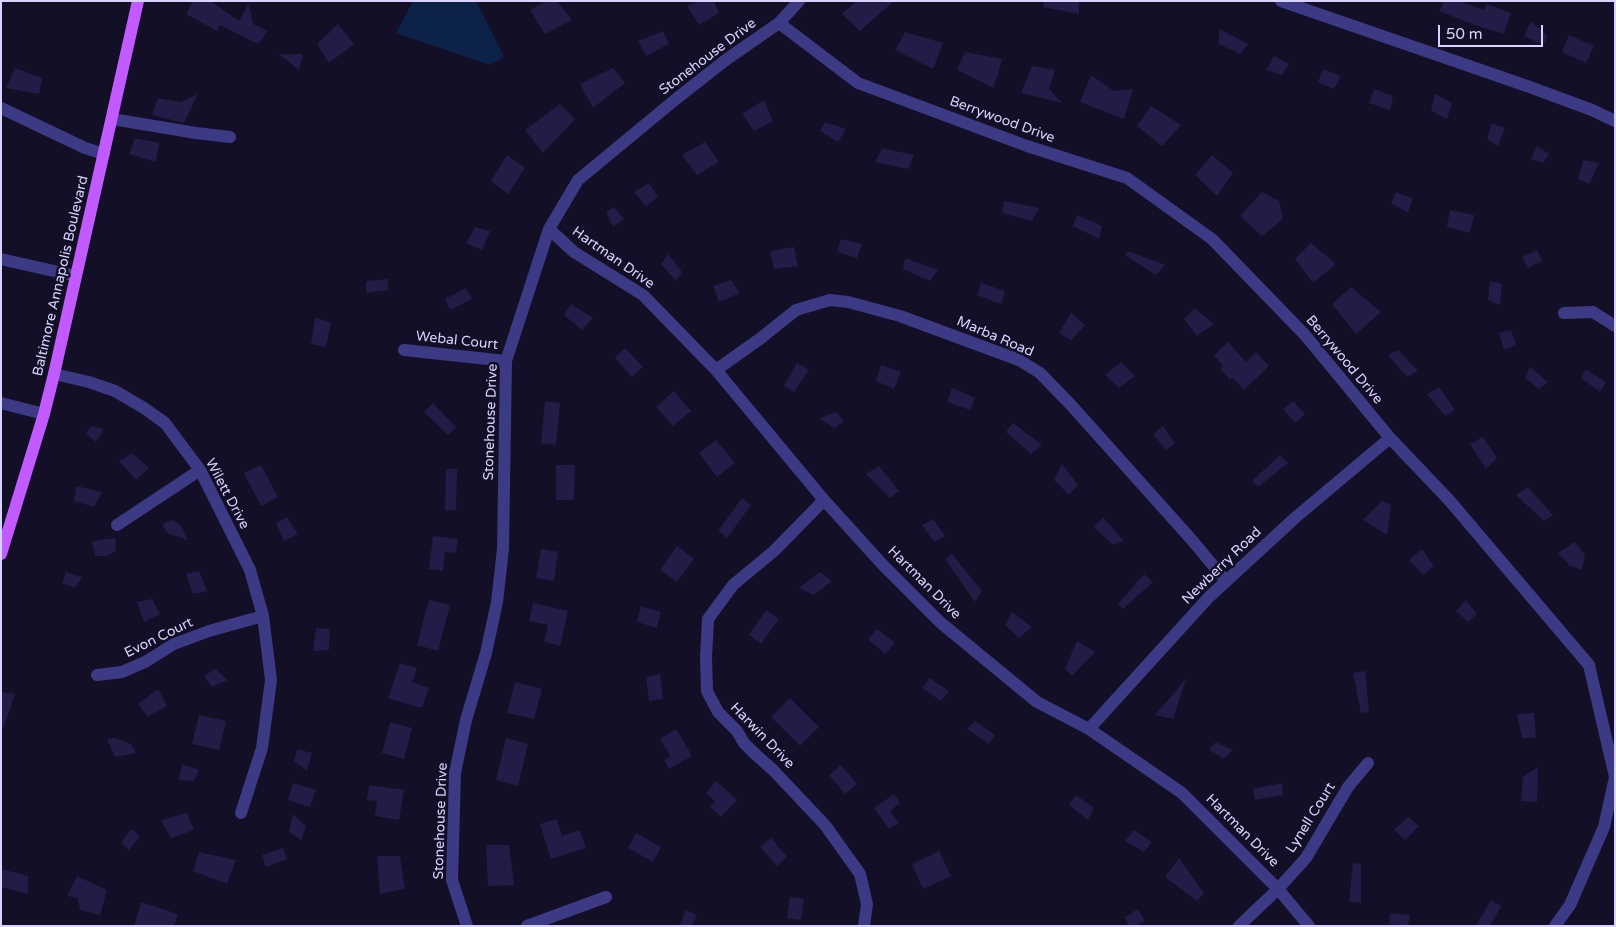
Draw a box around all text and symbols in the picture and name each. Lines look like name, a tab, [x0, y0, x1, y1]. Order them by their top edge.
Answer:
street label: Stonehouse Drive	[656, 15, 760, 99]
scale bar	[1441, 15, 1546, 47]
text: 50 m	[1446, 25, 1483, 43]
street label: Berrywood Drive	[947, 93, 1057, 147]
street label: Baltimore Annapolis Boulevard	[30, 174, 92, 378]
street label: Hartman Drive	[569, 223, 657, 293]
street label: Berrywood Drive	[1302, 312, 1386, 408]
street label: Marba Road	[954, 313, 1036, 361]
street label: Webal Court	[415, 328, 499, 354]
street label: Stonehouse Drive	[481, 363, 501, 481]
street label: Wilett Drive	[201, 456, 253, 532]
street label: Newberry Road	[1179, 524, 1265, 608]
street label: Hartman Drive	[884, 543, 964, 623]
street label: Evon Court	[122, 614, 196, 662]
street label: Harwin Drive	[726, 700, 798, 772]
street label: Stonehouse Drive	[431, 762, 451, 880]
street label: Lynell Court	[1283, 780, 1339, 856]
street label: Hartman Drive	[1202, 791, 1282, 871]

